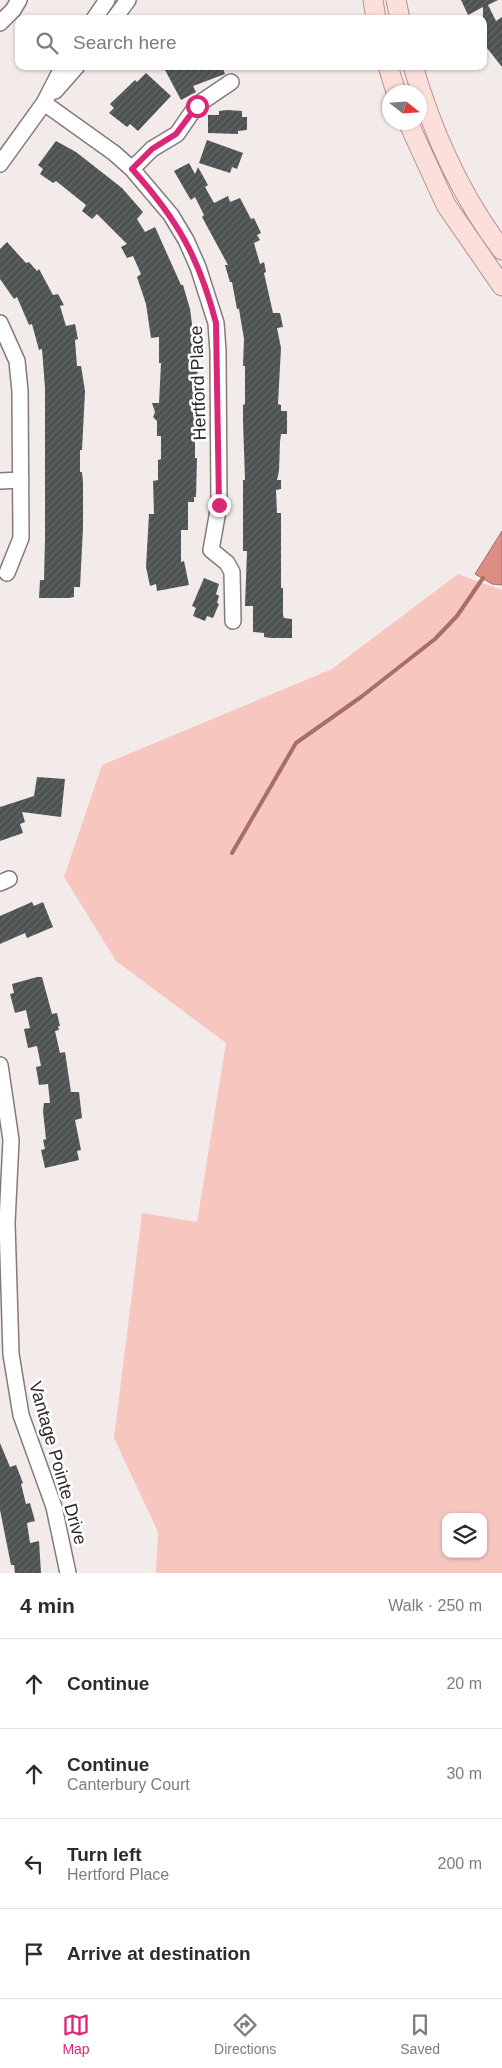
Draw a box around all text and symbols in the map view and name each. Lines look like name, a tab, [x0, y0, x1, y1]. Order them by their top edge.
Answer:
search box	[15, 15, 487, 70]
icon: search	[33, 29, 61, 57]
text: Search here	[73, 32, 177, 53]
north arrow	[382, 85, 427, 130]
route start	[186, 95, 209, 118]
street label: Hertford Place	[186, 325, 210, 441]
route end	[208, 494, 231, 517]
street label: Vantage Pointe Drive	[25, 1379, 91, 1547]
map controls	[442, 1513, 487, 1558]
button: layers	[442, 1513, 487, 1558]
text: 4 min	[20, 1594, 75, 1617]
text: Walk · 250 m	[388, 1597, 482, 1614]
icon: ahead	[20, 1670, 48, 1698]
text: Continue	[67, 1673, 149, 1694]
text: 20 m	[446, 1675, 482, 1692]
text: Continue	[67, 1754, 149, 1775]
icon: ahead	[20, 1760, 48, 1788]
text: 30 m	[446, 1765, 482, 1782]
text: Canterbury Court	[67, 1776, 190, 1793]
text: Turn left	[67, 1844, 142, 1865]
icon: left	[20, 1850, 48, 1878]
text: 200 m	[438, 1855, 482, 1872]
text: Hertford Place	[67, 1866, 169, 1883]
icon: arrive	[20, 1940, 48, 1968]
text: Arrive at destination	[67, 1943, 251, 1964]
tab: Map	[62, 2011, 90, 2057]
tab: Directions	[214, 2011, 276, 2057]
tab: Saved	[400, 2011, 440, 2057]

